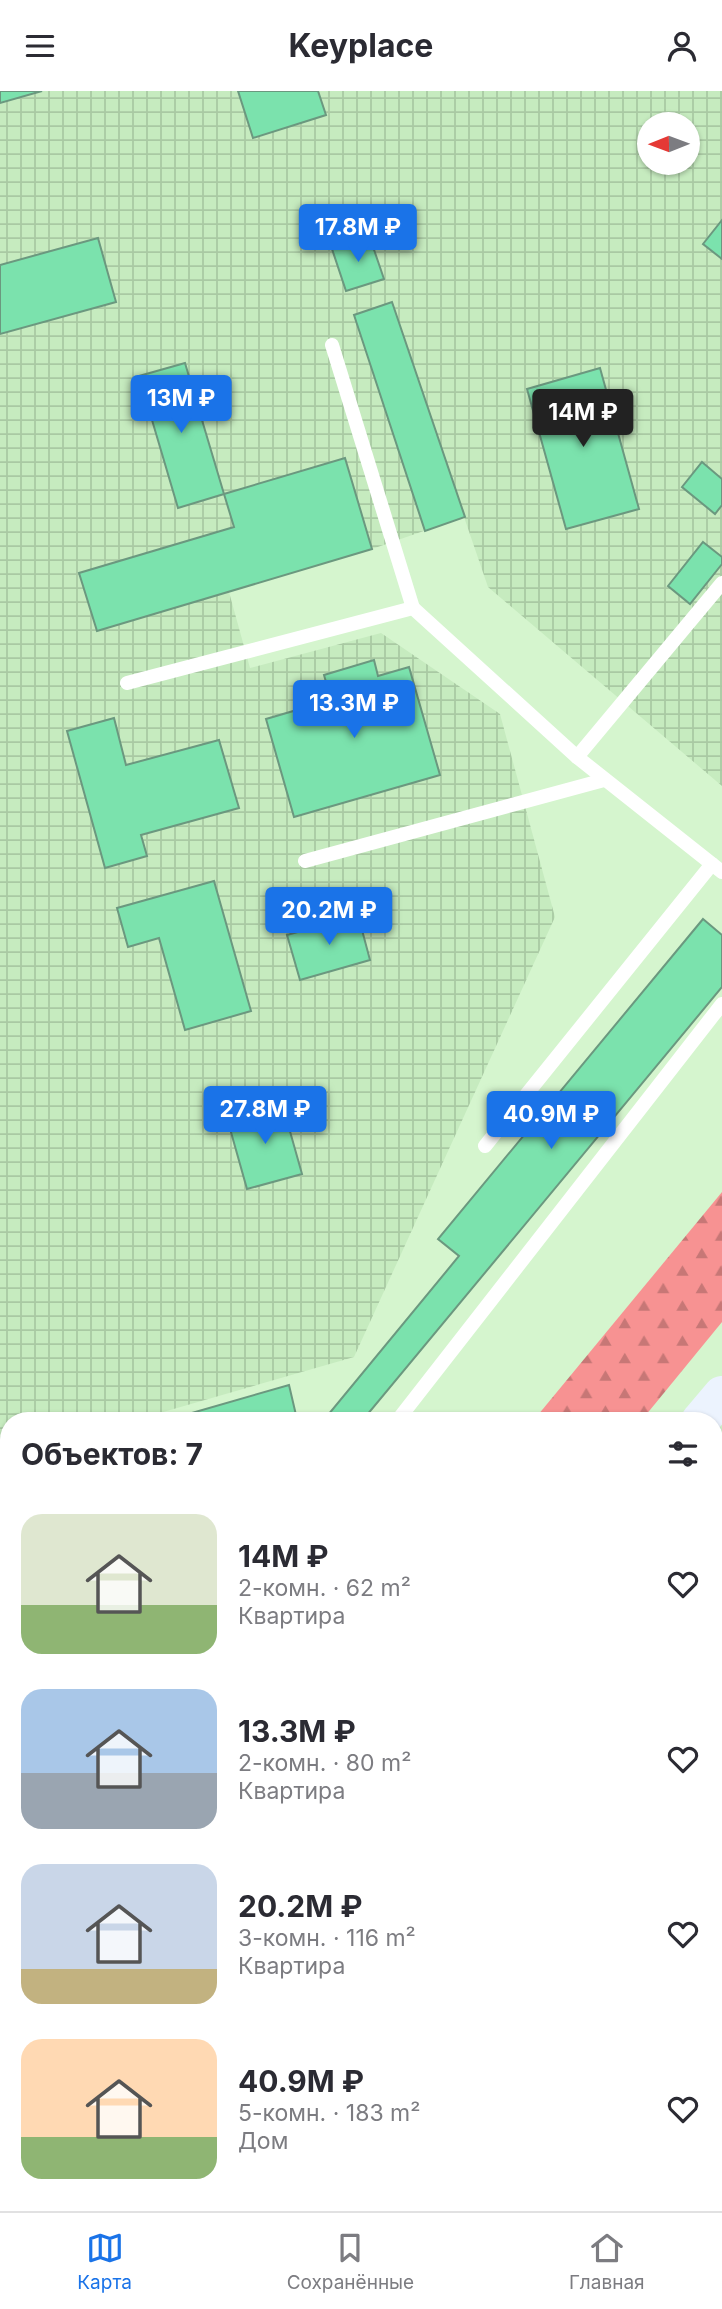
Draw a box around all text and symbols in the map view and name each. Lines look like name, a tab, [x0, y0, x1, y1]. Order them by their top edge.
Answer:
text: Keyplace	[289, 26, 433, 65]
icon: menu	[21, 27, 59, 65]
icon: person	[663, 27, 701, 65]
north arrow	[637, 112, 700, 175]
map controls	[637, 112, 700, 175]
pin: 17.8M ₽	[293, 205, 423, 264]
text: 17.8M ₽	[315, 213, 401, 241]
pin: 13M ₽	[132, 375, 230, 435]
text: 13M ₽	[147, 384, 215, 412]
pin: 14M ₽	[534, 389, 632, 449]
text: 14M ₽	[548, 398, 618, 426]
pin: 13.3M ₽	[289, 681, 419, 740]
text: 13.3M ₽	[309, 689, 399, 717]
pin: 20.2M ₽	[264, 887, 394, 947]
text: 20.2M ₽	[281, 896, 377, 924]
pin: 27.8M ₽	[200, 1087, 330, 1146]
pin: 40.9M ₽	[486, 1091, 616, 1151]
text: 27.8M ₽	[220, 1095, 310, 1123]
text: 40.9M ₽	[503, 1100, 599, 1128]
icon: filters	[664, 1435, 702, 1473]
text: Объектов: 7	[21, 1436, 203, 1472]
text: 14M ₽	[238, 1538, 329, 1574]
icon: home	[77, 1542, 161, 1626]
icon: heart	[664, 1565, 702, 1603]
text: 2-комн. · 62 m²	[238, 1574, 411, 1602]
text: Квартира	[238, 1602, 345, 1630]
text: 13.3M ₽	[238, 1713, 356, 1749]
icon: home	[77, 1717, 161, 1801]
icon: heart	[664, 1740, 702, 1778]
text: 2-комн. · 80 m²	[238, 1749, 411, 1777]
text: Квартира	[238, 1777, 345, 1805]
text: 20.2M ₽	[238, 1888, 362, 1924]
icon: home	[77, 1892, 161, 1976]
icon: heart	[664, 1915, 702, 1953]
text: 3-комн. · 116 m²	[238, 1924, 416, 1952]
text: Квартира	[238, 1952, 345, 1980]
text: 40.9M ₽	[238, 2063, 364, 2099]
icon: home	[77, 2067, 161, 2151]
icon: heart	[664, 2090, 702, 2128]
text: 5-комн. · 183 m²	[238, 2099, 420, 2127]
text: Дом	[238, 2127, 288, 2155]
tab: Карта	[77, 2229, 132, 2294]
tab: Сохранённые	[287, 2229, 414, 2294]
tab: Главная	[569, 2229, 645, 2294]

